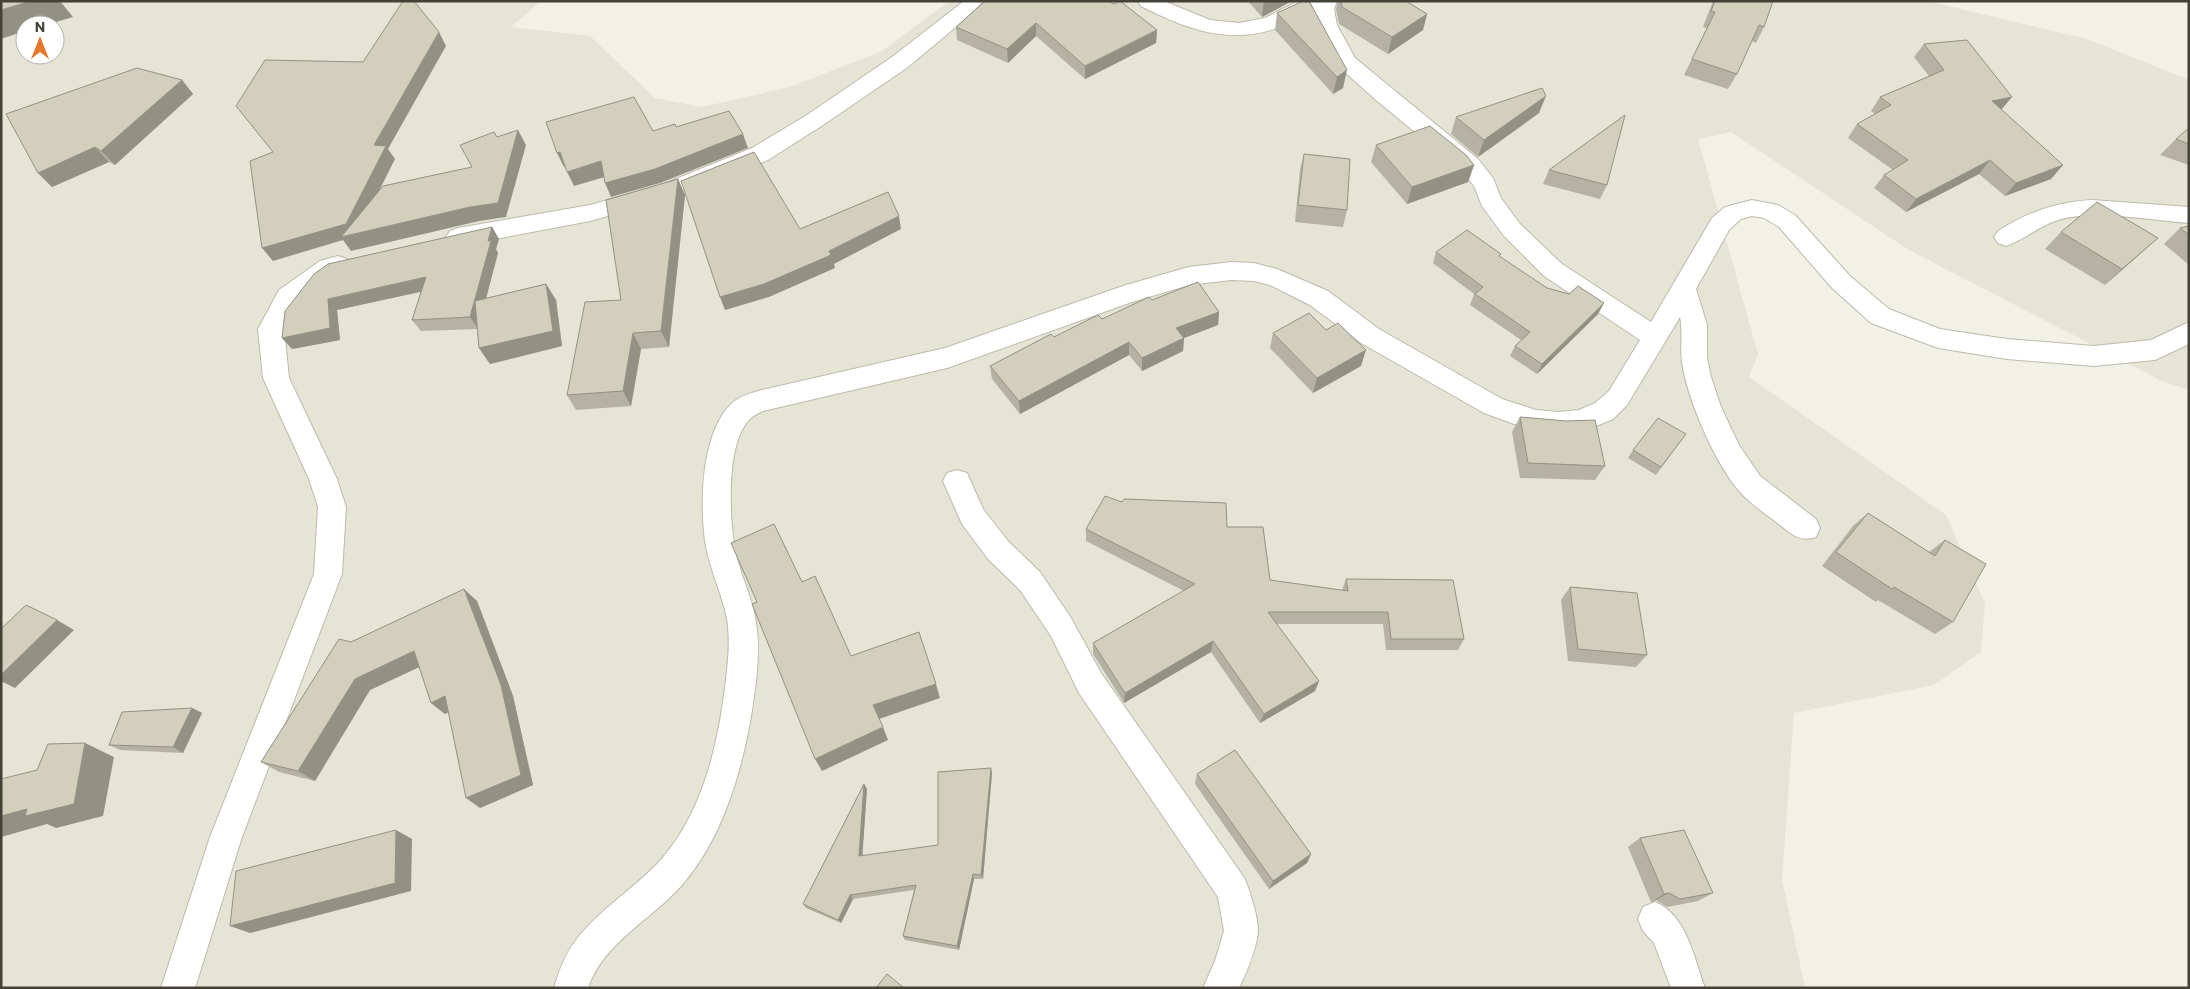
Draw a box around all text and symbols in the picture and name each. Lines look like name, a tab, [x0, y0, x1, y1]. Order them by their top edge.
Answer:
north arrow	[15, 15, 65, 65]
text: N	[35, 18, 45, 35]

